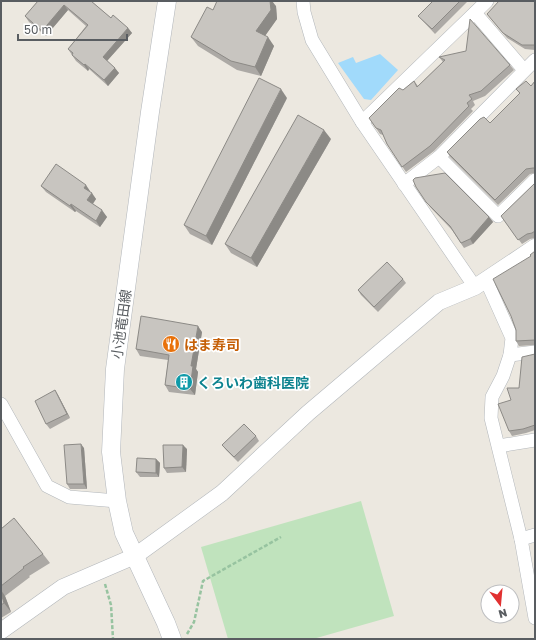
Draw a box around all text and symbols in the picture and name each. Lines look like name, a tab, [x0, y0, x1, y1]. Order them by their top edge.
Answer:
scale bar	[18, 16, 127, 42]
text: 50 m	[24, 22, 52, 37]
street label: 小池竜田線	[108, 288, 134, 360]
restaurant icon: はま寿司	[161, 334, 181, 354]
place label: はま寿司	[184, 336, 240, 353]
building icon: くろいわ歯科医院	[174, 372, 194, 392]
place label: くろいわ歯科医院	[197, 374, 309, 391]
north arrow	[480, 584, 520, 624]
text: N	[497, 607, 509, 621]

